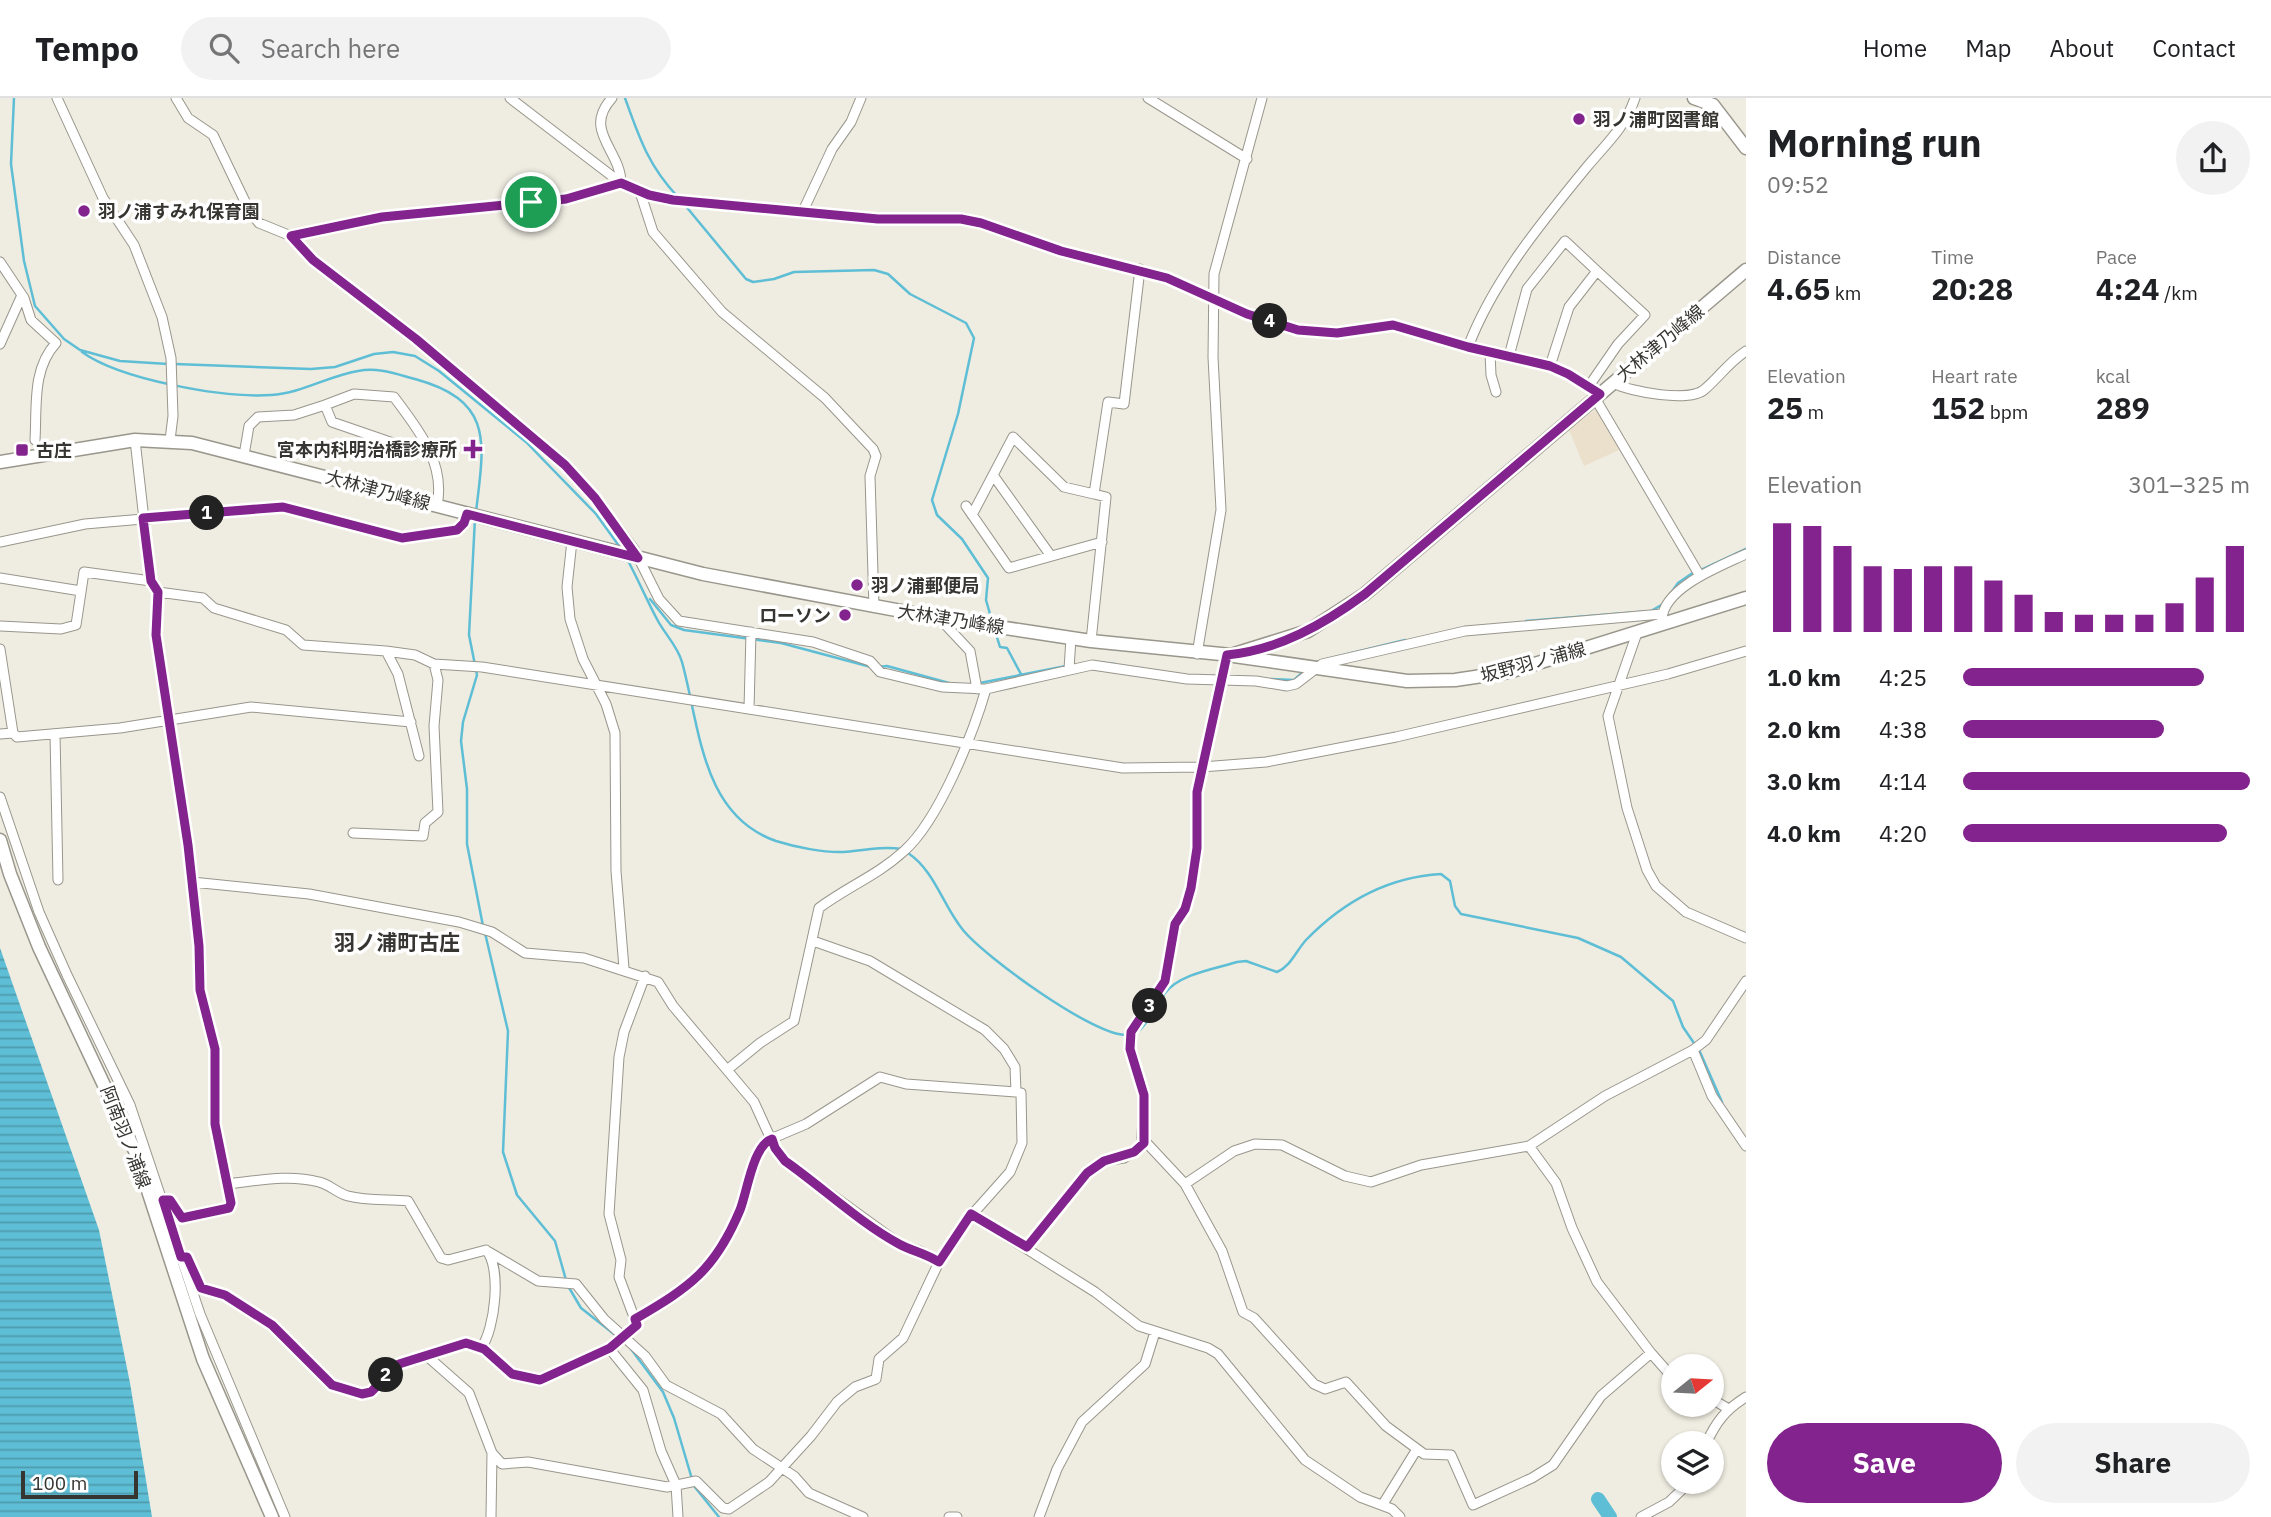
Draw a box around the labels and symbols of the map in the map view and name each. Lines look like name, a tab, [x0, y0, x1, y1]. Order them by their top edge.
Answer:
place label: 羽ノ浦町図書館	[1593, 108, 1719, 131]
marker: 羽ノ浦町図書館	[1571, 111, 1587, 127]
pin	[501, 172, 561, 232]
place label: 羽ノ浦すみれ保育園	[98, 200, 260, 223]
marker: 羽ノ浦すみれ保育園	[76, 203, 92, 219]
street label: 大林津乃峰線	[1611, 299, 1709, 387]
pin: 4	[1252, 304, 1288, 339]
place label: 宮本内科明治橋診療所	[277, 438, 457, 461]
place label: 古庄	[36, 439, 72, 462]
marker: 宮本内科明治橋診療所	[463, 439, 483, 459]
marker: 古庄	[14, 442, 30, 458]
street label: 大林津乃峰線	[323, 465, 433, 515]
pin: 1	[190, 496, 224, 530]
place label: 羽ノ浦郵便局	[871, 574, 979, 597]
marker: 羽ノ浦郵便局	[849, 577, 865, 593]
street label: 大林津乃峰線	[896, 599, 1006, 639]
place label: ローソン	[759, 604, 831, 627]
marker: ローソン	[837, 607, 853, 623]
street label: 坂野羽ノ浦線	[1478, 637, 1588, 687]
district label: 羽ノ浦町古庄	[334, 928, 460, 956]
pin: 3	[1132, 988, 1168, 1024]
street label: 阿南羽ノ浦線	[96, 1082, 156, 1192]
north arrow	[1661, 1354, 1724, 1418]
pin: 2	[368, 1358, 404, 1392]
scale bar	[21, 1468, 138, 1500]

